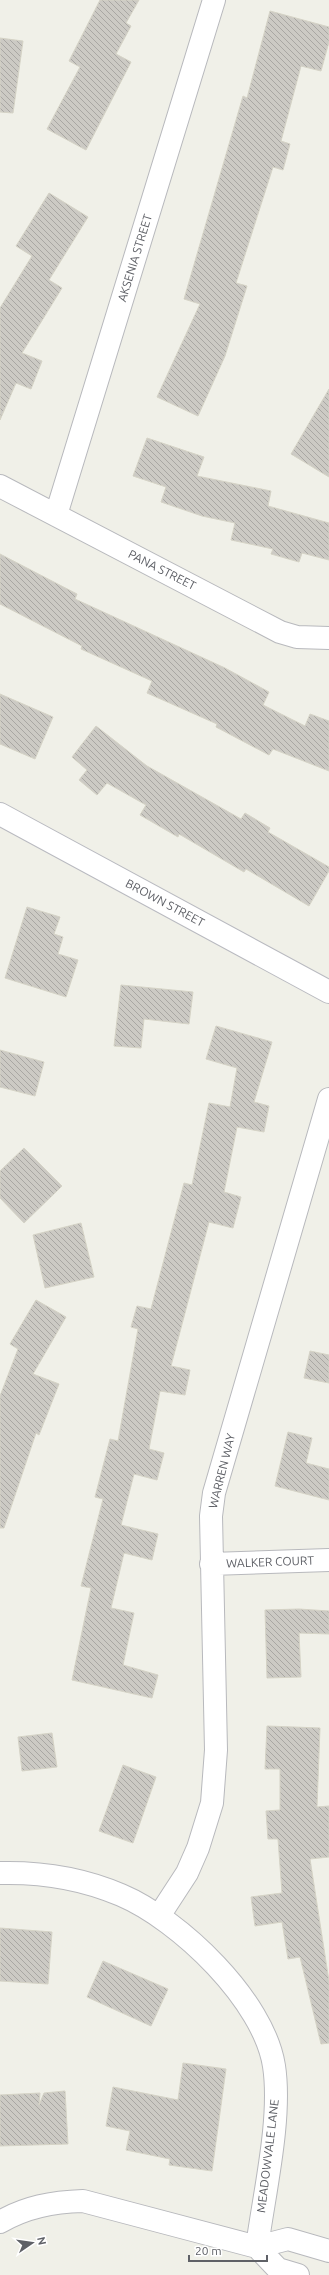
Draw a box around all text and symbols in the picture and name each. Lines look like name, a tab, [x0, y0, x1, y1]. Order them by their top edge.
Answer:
street label: AKSENIA STREET	[115, 212, 154, 303]
street label: PANA STREET	[126, 547, 199, 592]
street label: BROWN STREET	[124, 876, 207, 929]
street label: WARREN WAY	[206, 1432, 237, 1510]
street label: WALKER COURT	[226, 1553, 315, 1570]
street label: MEADOWVALE LANE	[254, 2098, 281, 2213]
north arrow	[12, 2223, 52, 2263]
text: N	[35, 2235, 49, 2246]
scale bar	[189, 2237, 267, 2263]
text: 20 m	[195, 2244, 222, 2257]

